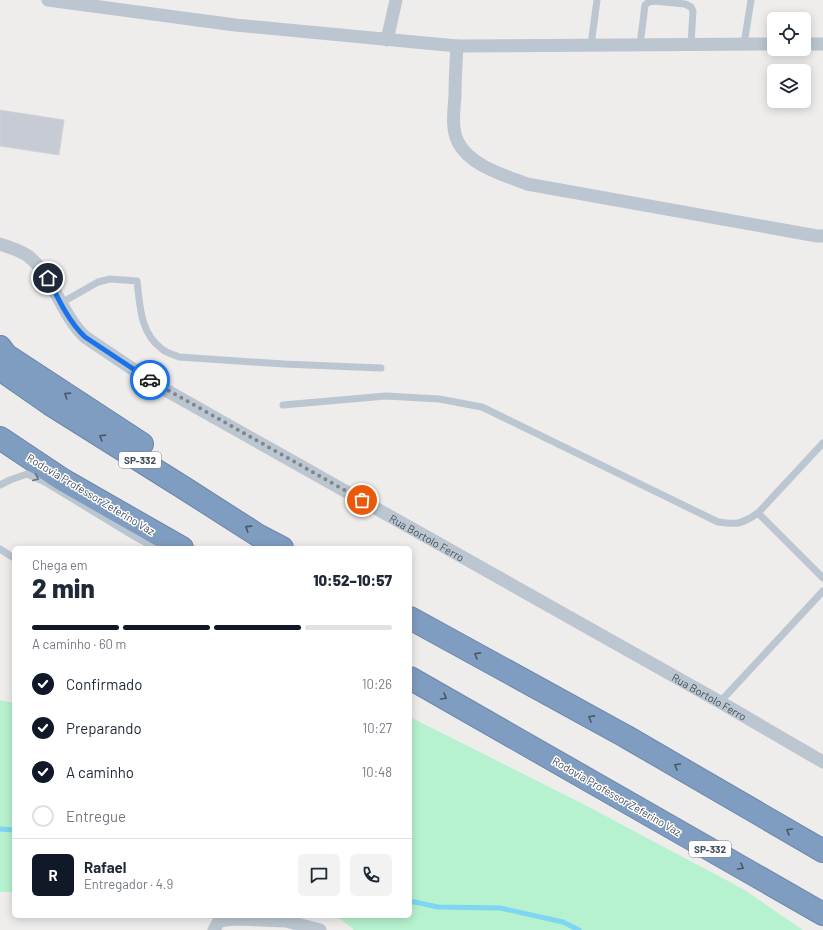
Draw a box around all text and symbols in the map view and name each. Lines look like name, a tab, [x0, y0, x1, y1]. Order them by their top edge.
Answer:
map controls	[767, 12, 811, 108]
button: locate	[767, 12, 811, 56]
button: layers	[767, 64, 811, 108]
pin	[31, 261, 65, 295]
icon: home	[37, 267, 59, 289]
courier	[130, 360, 170, 400]
icon: car	[139, 369, 161, 391]
one-way arrow	[64, 392, 71, 400]
one-way arrow	[99, 434, 106, 442]
street label: Rodovia Professor Zeferino Vaz	[25, 451, 157, 537]
road number: SP-332	[119, 452, 161, 468]
one-way arrow	[31, 473, 39, 481]
pin	[345, 483, 379, 517]
icon: bag	[351, 489, 373, 511]
street label: Rua Bortolo Ferro	[388, 511, 467, 563]
one-way arrow	[245, 526, 252, 533]
text: Chega em	[32, 557, 88, 573]
text: 10:52–10:57	[313, 571, 392, 589]
text: 2 min	[32, 572, 95, 603]
text: A caminho · 60 m	[32, 636, 126, 652]
one-way arrow	[474, 652, 481, 660]
street label: Rua Bortolo Ferro	[670, 670, 749, 723]
icon: check	[32, 673, 54, 695]
text: Confirmado	[66, 675, 142, 693]
text: 10:26	[362, 676, 392, 692]
one-way arrow	[440, 692, 447, 700]
one-way arrow	[588, 715, 595, 722]
icon: check	[32, 717, 54, 739]
text: Preparando	[66, 719, 142, 737]
text: 10:27	[363, 720, 392, 736]
street label: Rodovia Professor Zeferino Vaz	[550, 754, 684, 838]
icon: check	[32, 761, 54, 783]
text: A caminho	[66, 763, 134, 781]
text: 10:48	[362, 764, 392, 780]
one-way arrow	[674, 764, 681, 771]
text: Entregue	[66, 807, 126, 825]
one-way arrow	[786, 829, 793, 836]
road number: SP-332	[689, 841, 731, 857]
button: chat	[298, 854, 340, 896]
button: phone	[350, 854, 392, 896]
text: Rafael	[84, 858, 126, 876]
one-way arrow	[737, 862, 744, 869]
text: R	[48, 866, 58, 884]
text: Entregador · 4.9	[84, 876, 173, 892]

